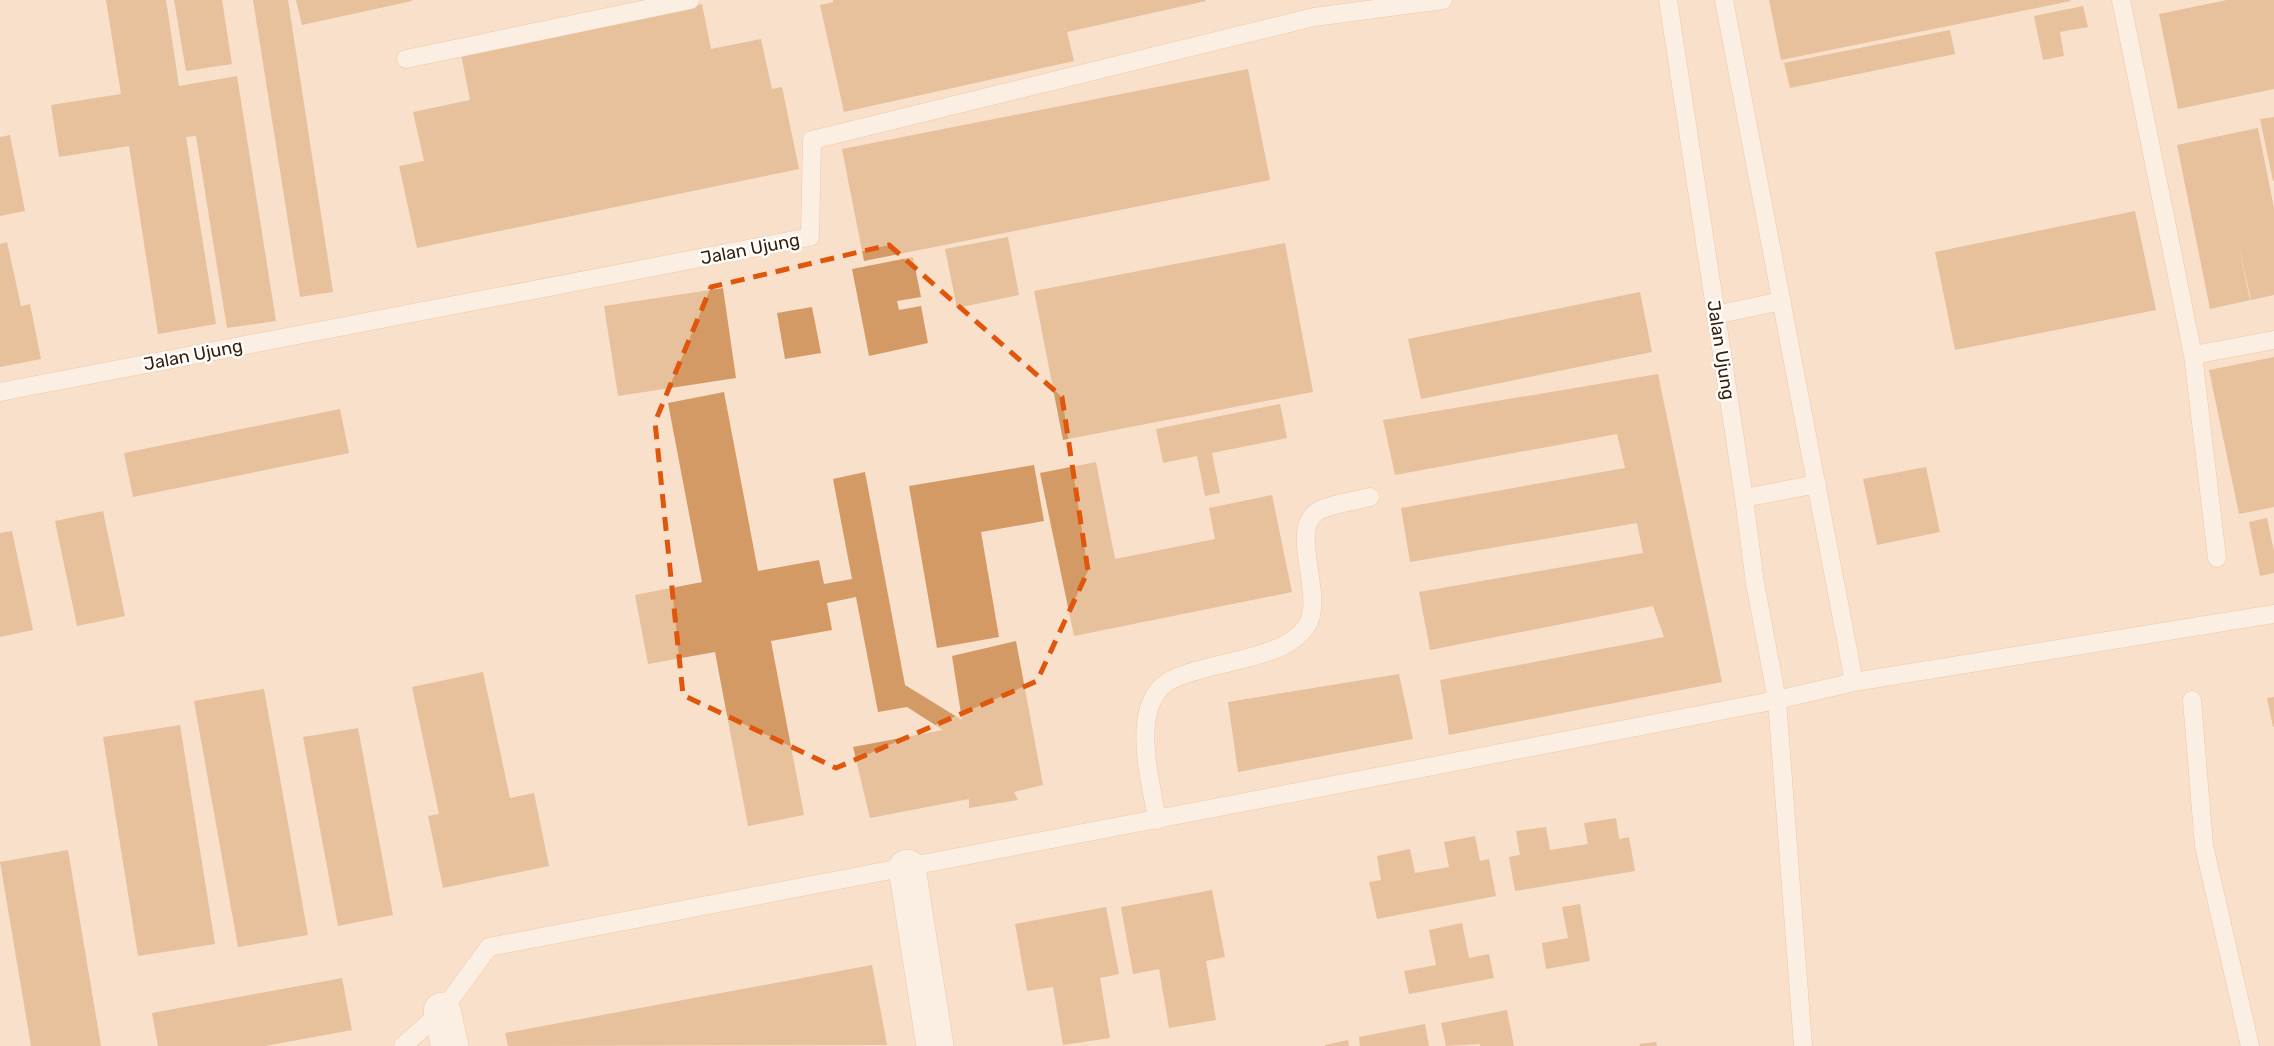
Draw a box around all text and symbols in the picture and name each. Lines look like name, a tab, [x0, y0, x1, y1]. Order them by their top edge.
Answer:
street label: Jalan Ujung	[699, 229, 801, 269]
street label: Jalan Ujung	[1702, 299, 1740, 401]
street label: Jalan Ujung	[142, 335, 244, 375]

